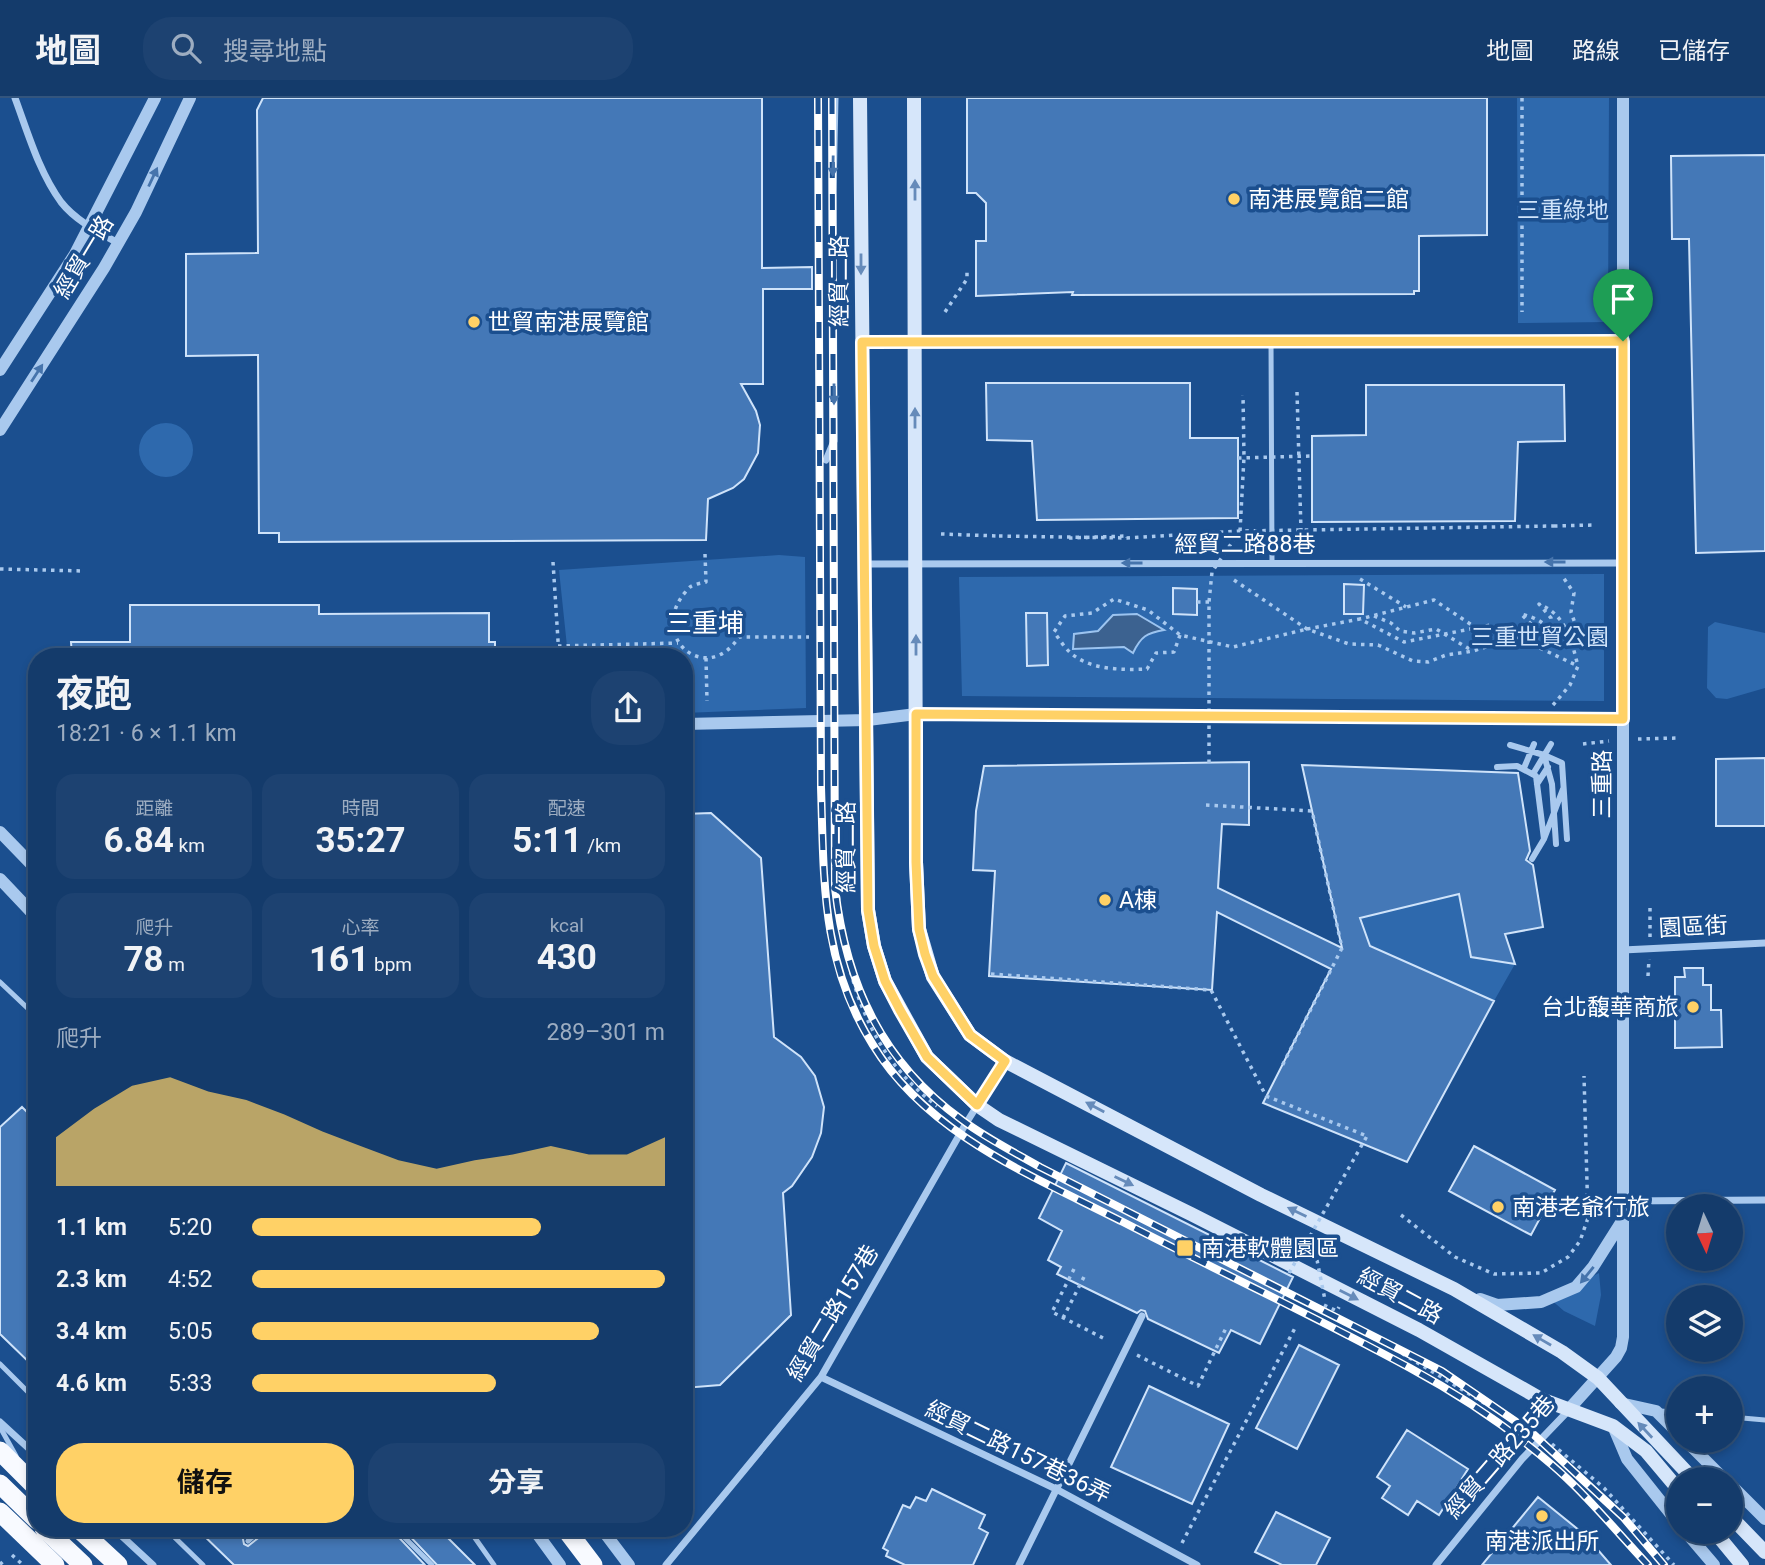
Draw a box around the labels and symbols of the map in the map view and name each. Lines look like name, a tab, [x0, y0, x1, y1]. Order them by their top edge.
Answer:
one-way arrow	[827, 155, 839, 177]
one-way arrow	[147, 167, 158, 187]
one-way arrow	[909, 179, 921, 201]
place label: 南港展覽館二館	[1248, 186, 1409, 213]
marker: 南港展覽館二館	[1226, 191, 1242, 207]
park label: 三重綠地	[1517, 197, 1609, 224]
street label: 經貿一路	[49, 211, 119, 303]
street label: 經貿二路	[826, 235, 853, 327]
one-way arrow	[856, 253, 867, 275]
pin	[1593, 269, 1653, 341]
place label: 世貿南港展覽館	[488, 309, 649, 336]
marker: 世貿南港展覽館	[466, 314, 482, 330]
one-way arrow	[30, 363, 43, 382]
one-way arrow	[828, 383, 839, 405]
one-way arrow	[909, 407, 921, 429]
street label: 經貿二路88巷	[1175, 531, 1315, 558]
one-way arrow	[1544, 556, 1566, 568]
one-way arrow	[1120, 557, 1142, 569]
district label: 三重埔	[666, 608, 744, 638]
park label: 三重世貿公園	[1471, 624, 1609, 651]
one-way arrow	[910, 634, 922, 656]
street label: 三重路	[1589, 750, 1616, 819]
street label: 經貿二路	[833, 801, 860, 893]
place label: A棟	[1119, 887, 1157, 914]
marker: A棟	[1097, 892, 1113, 908]
street label: 園區街	[1658, 912, 1728, 942]
place label: 台北馥華商旅	[1541, 994, 1679, 1021]
marker: 台北馥華商旅	[1685, 999, 1701, 1015]
one-way arrow	[1085, 1101, 1105, 1113]
one-way arrow	[1114, 1176, 1134, 1187]
place label: 南港老爺行旅	[1512, 1194, 1650, 1221]
north arrow	[1666, 1194, 1743, 1270]
marker: 南港老爺行旅	[1490, 1199, 1506, 1215]
one-way arrow	[1287, 1206, 1307, 1218]
place label: 南港軟體園區	[1201, 1235, 1339, 1262]
marker: 南港軟體園區	[1175, 1238, 1195, 1258]
street label: 經貿二路157巷	[782, 1240, 884, 1386]
street label: 經貿二路	[1353, 1262, 1447, 1330]
one-way arrow	[1579, 1265, 1594, 1283]
one-way arrow	[1339, 1289, 1359, 1300]
one-way arrow	[1532, 1334, 1551, 1346]
street label: 經貿二路235巷	[1439, 1390, 1561, 1524]
street label: 經貿二路157巷36弄	[921, 1395, 1115, 1509]
one-way arrow	[1638, 1422, 1654, 1439]
marker: 南港派出所	[1534, 1508, 1550, 1524]
place label: 南港派出所	[1485, 1528, 1600, 1555]

